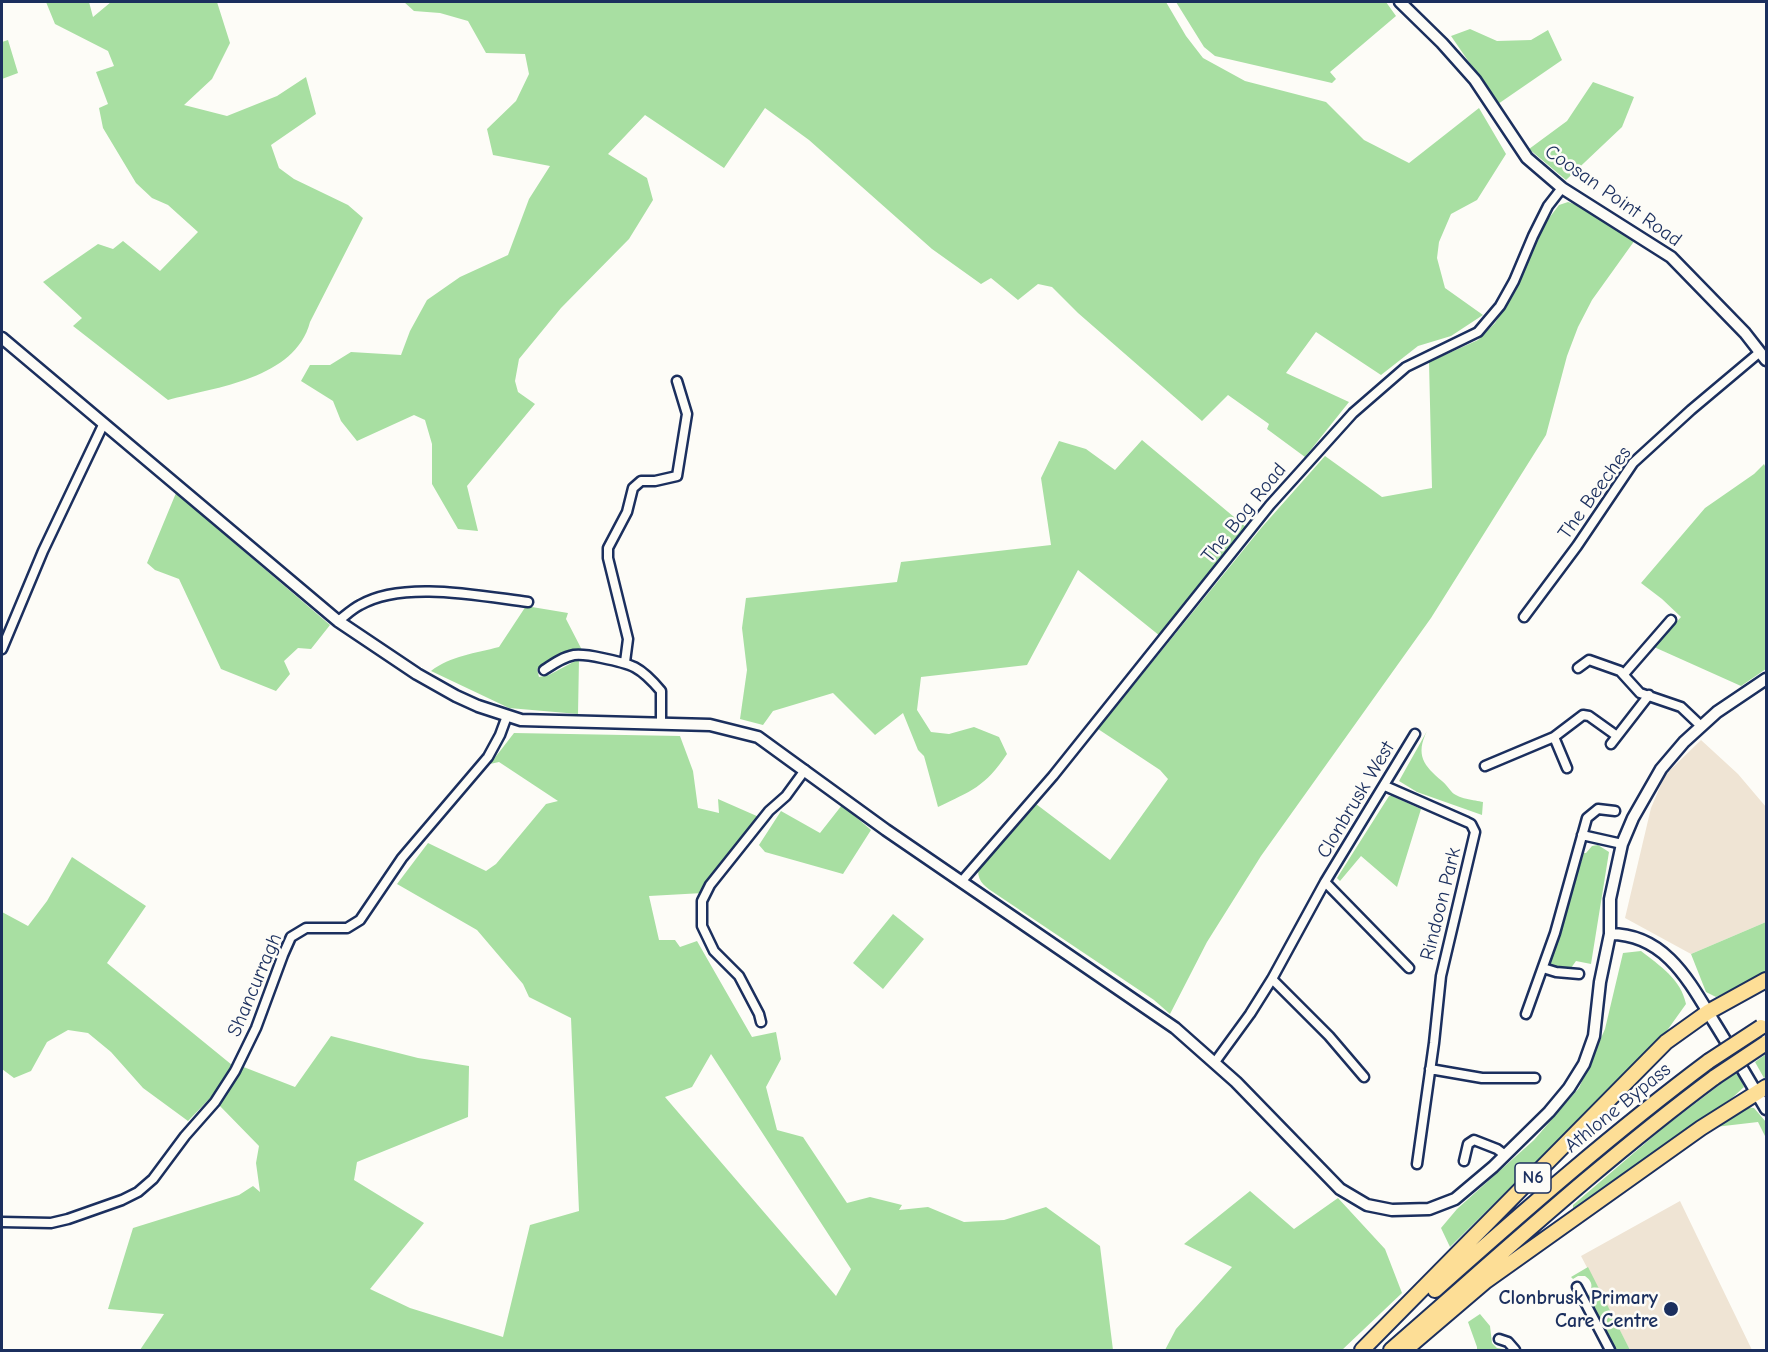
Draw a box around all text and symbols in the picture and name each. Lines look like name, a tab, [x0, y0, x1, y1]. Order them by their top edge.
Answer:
street label: Coosan Point Road	[1540, 140, 1686, 252]
street label: The Beeches	[1553, 442, 1637, 544]
street label: The Bog Road	[1197, 458, 1291, 568]
street label: Clonbrusk West	[1312, 737, 1400, 863]
street label: Rindoon Park	[1415, 845, 1467, 963]
street label: Shancurragh	[222, 930, 288, 1040]
street label: Athlone Bypass	[1560, 1058, 1676, 1158]
road number: N6	[1515, 1163, 1551, 1193]
place label: Clonbrusk Primary Care Centre	[1499, 1286, 1658, 1333]
marker: Clonbrusk Primary Care Centre	[1662, 1300, 1680, 1318]

